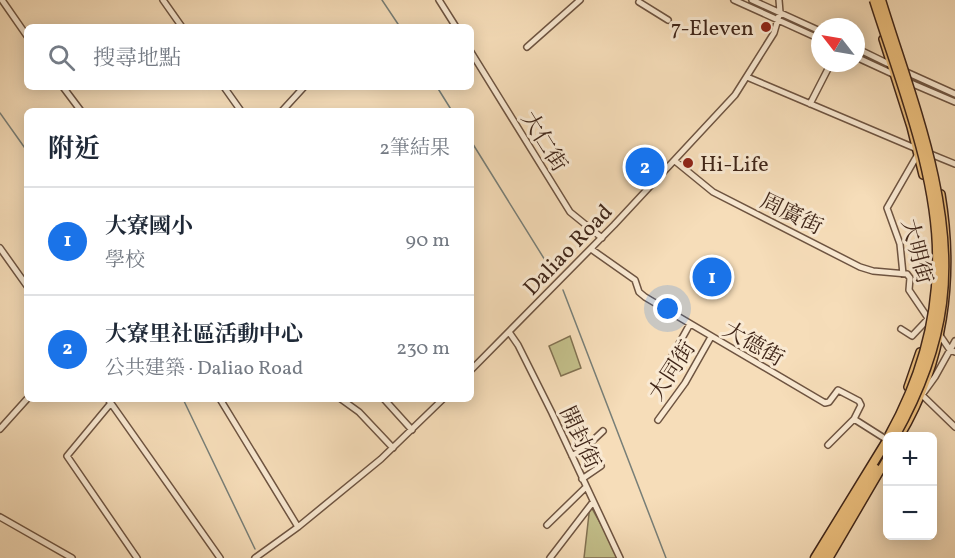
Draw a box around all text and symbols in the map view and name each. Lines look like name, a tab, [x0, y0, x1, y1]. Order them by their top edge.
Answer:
place label: 7-Eleven	[671, 14, 754, 45]
north arrow	[811, 18, 865, 72]
marker: 7-Eleven	[759, 20, 773, 34]
search box	[24, 24, 474, 90]
icon: search	[45, 41, 78, 74]
text: 搜尋地點	[93, 44, 181, 75]
street label: 大仁街	[512, 106, 574, 179]
text: 附近	[48, 132, 100, 168]
text: 2筆結果	[379, 135, 450, 163]
pin: 2	[626, 144, 664, 190]
place label: Hi-Life	[700, 150, 769, 181]
marker: Hi-Life	[681, 156, 695, 170]
street label: 周廣街	[754, 187, 827, 244]
street label: Daliao Road	[517, 198, 621, 304]
text: 大寮國小	[105, 212, 193, 243]
street label: 大明街	[892, 216, 939, 288]
text: 1	[63, 227, 72, 255]
text: 90 m	[406, 227, 450, 255]
text: 學校	[105, 247, 145, 275]
pin: 1	[692, 254, 732, 300]
your location	[653, 294, 682, 323]
street label: 大德街	[716, 315, 789, 375]
text: 大寮里社區活動中心	[105, 320, 303, 351]
text: 2	[62, 335, 73, 363]
text: 230 m	[396, 335, 450, 363]
street label: 大同街	[642, 335, 704, 407]
text: 公共建築 · Daliao Road	[105, 355, 303, 383]
street label: 開封街	[551, 402, 607, 475]
map controls	[883, 432, 937, 540]
button: +	[883, 432, 937, 486]
button: −	[883, 486, 937, 540]

